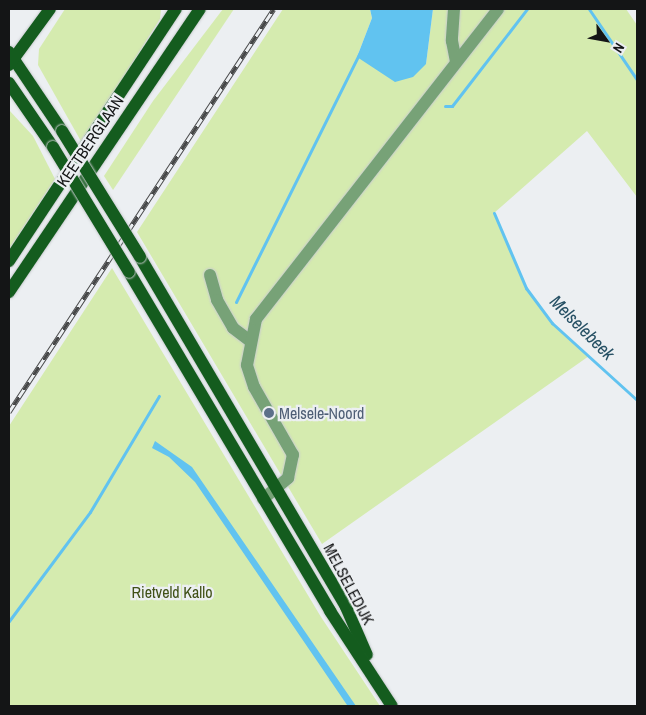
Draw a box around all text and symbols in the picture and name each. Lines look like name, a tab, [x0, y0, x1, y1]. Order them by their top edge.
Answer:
north arrow	[581, 15, 631, 65]
text: N	[609, 40, 629, 56]
street label: KEETBERGLAAN	[52, 92, 128, 190]
water label: Melselebeek	[545, 291, 619, 365]
place label: Melsele-Noord	[279, 403, 364, 423]
marker: Melsele-Noord	[263, 407, 275, 419]
street label: MELSELEDIJK	[320, 540, 378, 628]
park label: Rietveld Kallo	[132, 582, 212, 602]

